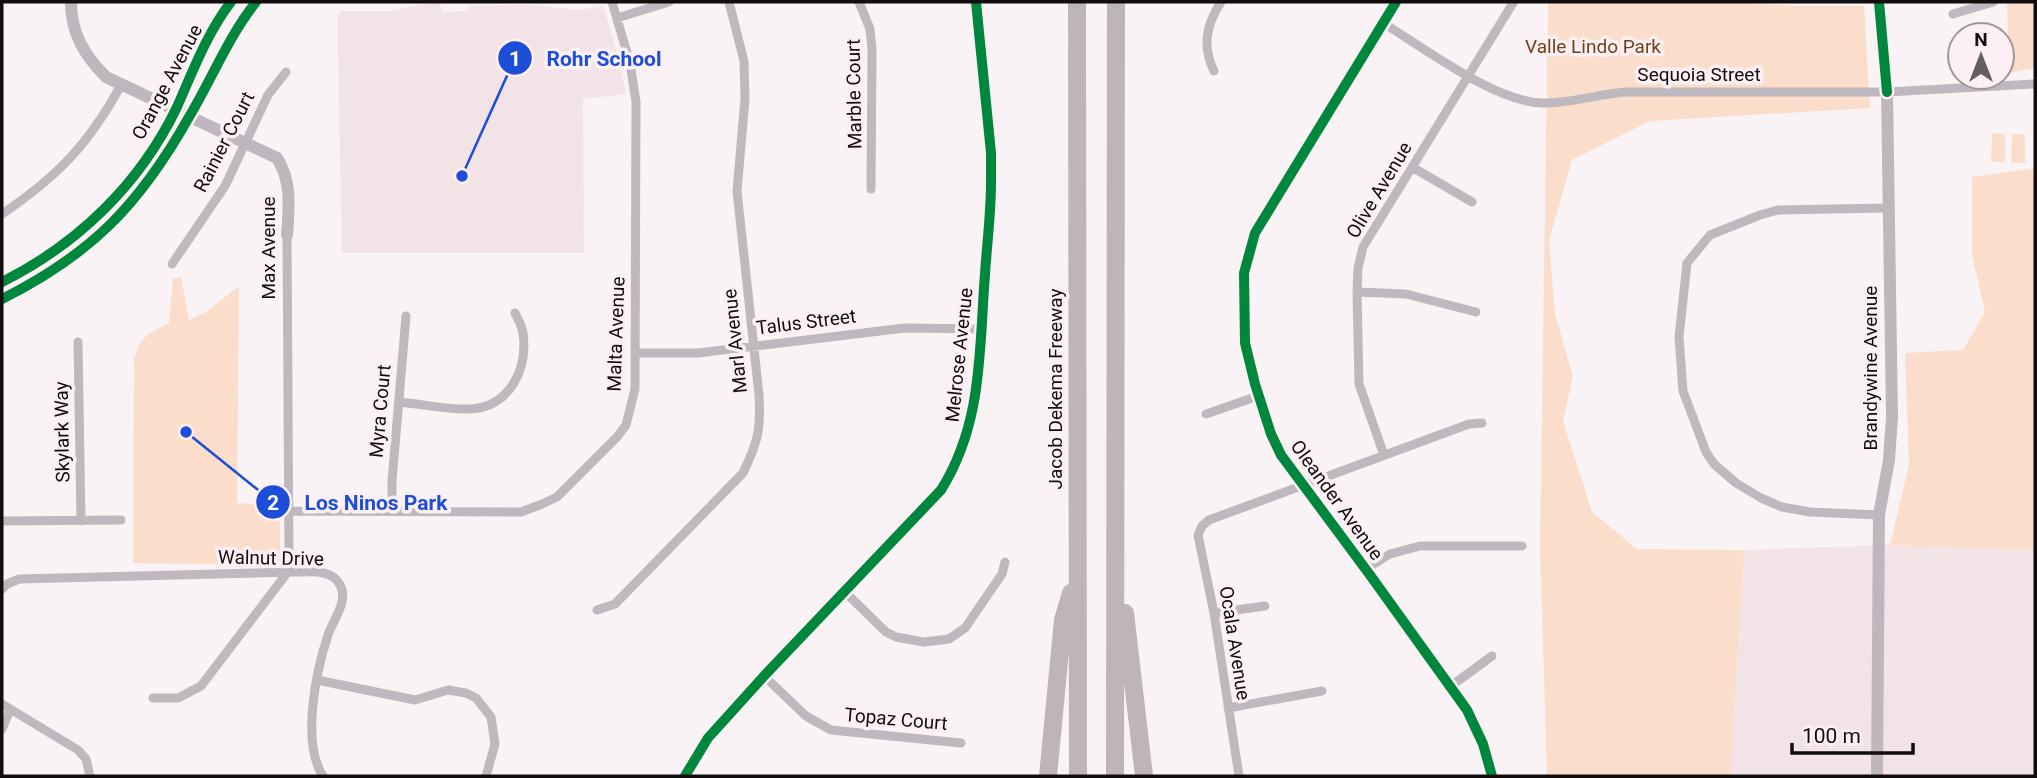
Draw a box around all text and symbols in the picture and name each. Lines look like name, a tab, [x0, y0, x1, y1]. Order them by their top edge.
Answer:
street label: Orange Avenue	[127, 20, 207, 144]
north arrow	[1946, 21, 2016, 91]
text: N	[1974, 28, 1988, 51]
park label: Valle Lindo Park	[1525, 35, 1661, 58]
callout: Rohr School	[498, 37, 676, 79]
street label: Marble Court	[842, 39, 866, 149]
text: 1	[509, 47, 521, 71]
text: Rohr School	[547, 47, 661, 71]
street label: Sequoia Street	[1637, 63, 1761, 86]
street label: Rainier Court	[189, 88, 259, 196]
street label: Olive Avenue	[1341, 138, 1417, 242]
street label: Max Avenue	[257, 196, 280, 300]
street label: Malta Avenue	[603, 276, 629, 392]
street label: Brandywine Avenue	[1859, 286, 1882, 450]
street label: Melrose Avenue	[941, 287, 977, 423]
street label: Marl Avenue	[718, 288, 752, 394]
street label: Jacob Dekema Freeway	[1044, 289, 1067, 489]
street label: Talus Street	[755, 304, 857, 340]
street label: Myra Court	[364, 363, 396, 459]
street label: Skylark Way	[50, 381, 74, 483]
street label: Oleander Avenue	[1286, 436, 1388, 564]
callout: Los Ninos Park	[256, 481, 461, 523]
text: 2	[267, 491, 279, 515]
text: Los Ninos Park	[305, 491, 448, 515]
street label: Walnut Drive	[218, 546, 324, 570]
street label: Ocala Avenue	[1215, 584, 1255, 702]
street label: Topaz Court	[844, 703, 948, 735]
scale bar	[1792, 712, 1913, 756]
text: 100 m	[1802, 724, 1861, 748]

